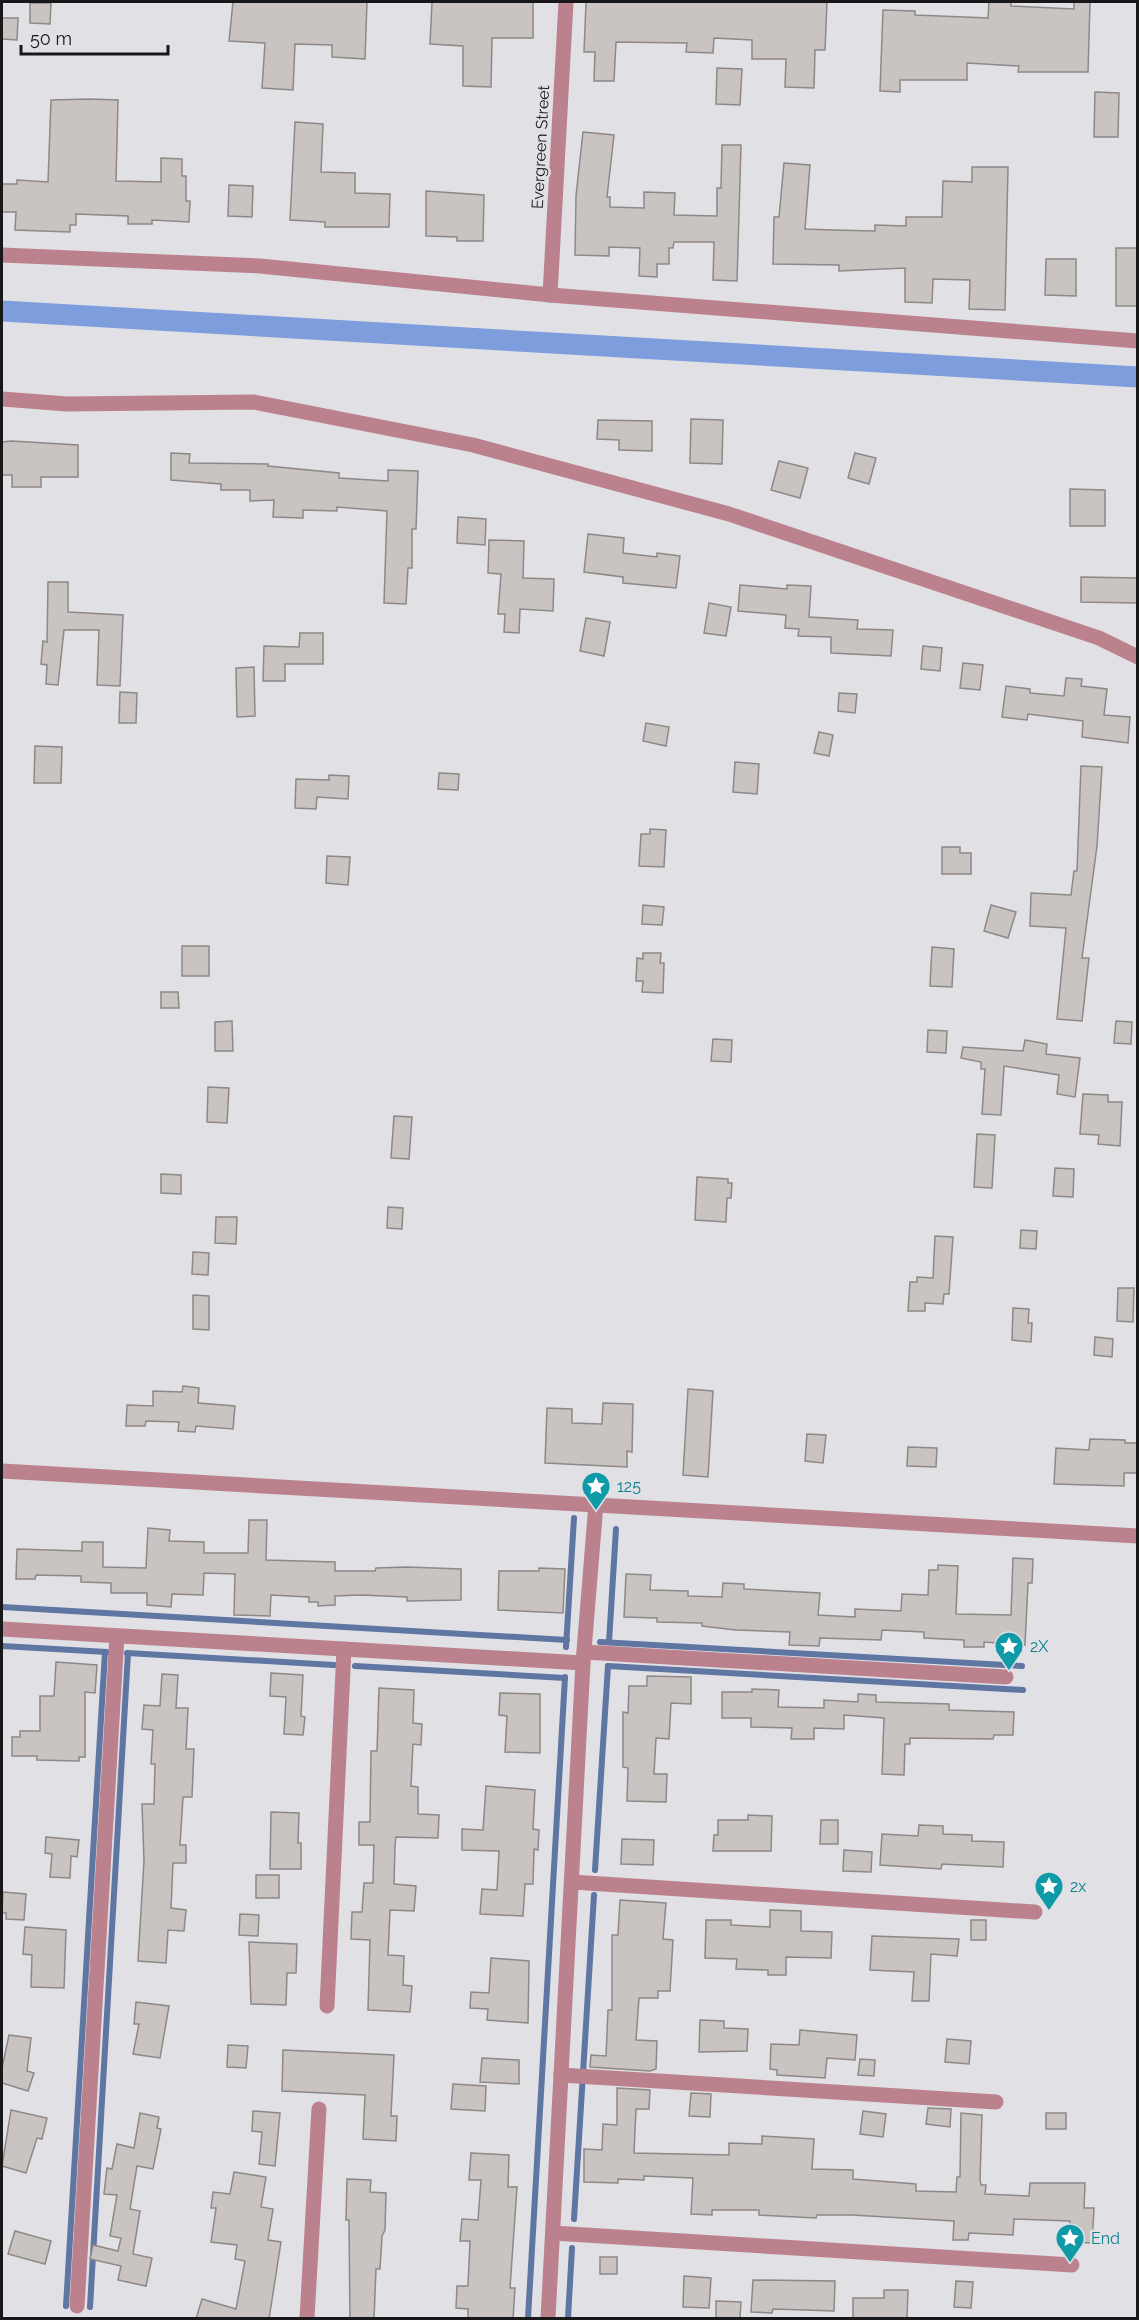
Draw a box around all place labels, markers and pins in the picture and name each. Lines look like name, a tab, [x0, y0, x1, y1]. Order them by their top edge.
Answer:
place icon: 125	[580, 1470, 612, 1512]
place label: 125	[617, 1477, 641, 1496]
place icon: 2X	[993, 1630, 1025, 1672]
place label: 2X	[1030, 1637, 1049, 1656]
place icon: 2x	[1033, 1870, 1065, 1912]
place label: 2x	[1070, 1877, 1086, 1896]
place icon: End	[1054, 2222, 1086, 2264]
place label: End	[1091, 2229, 1120, 2248]

